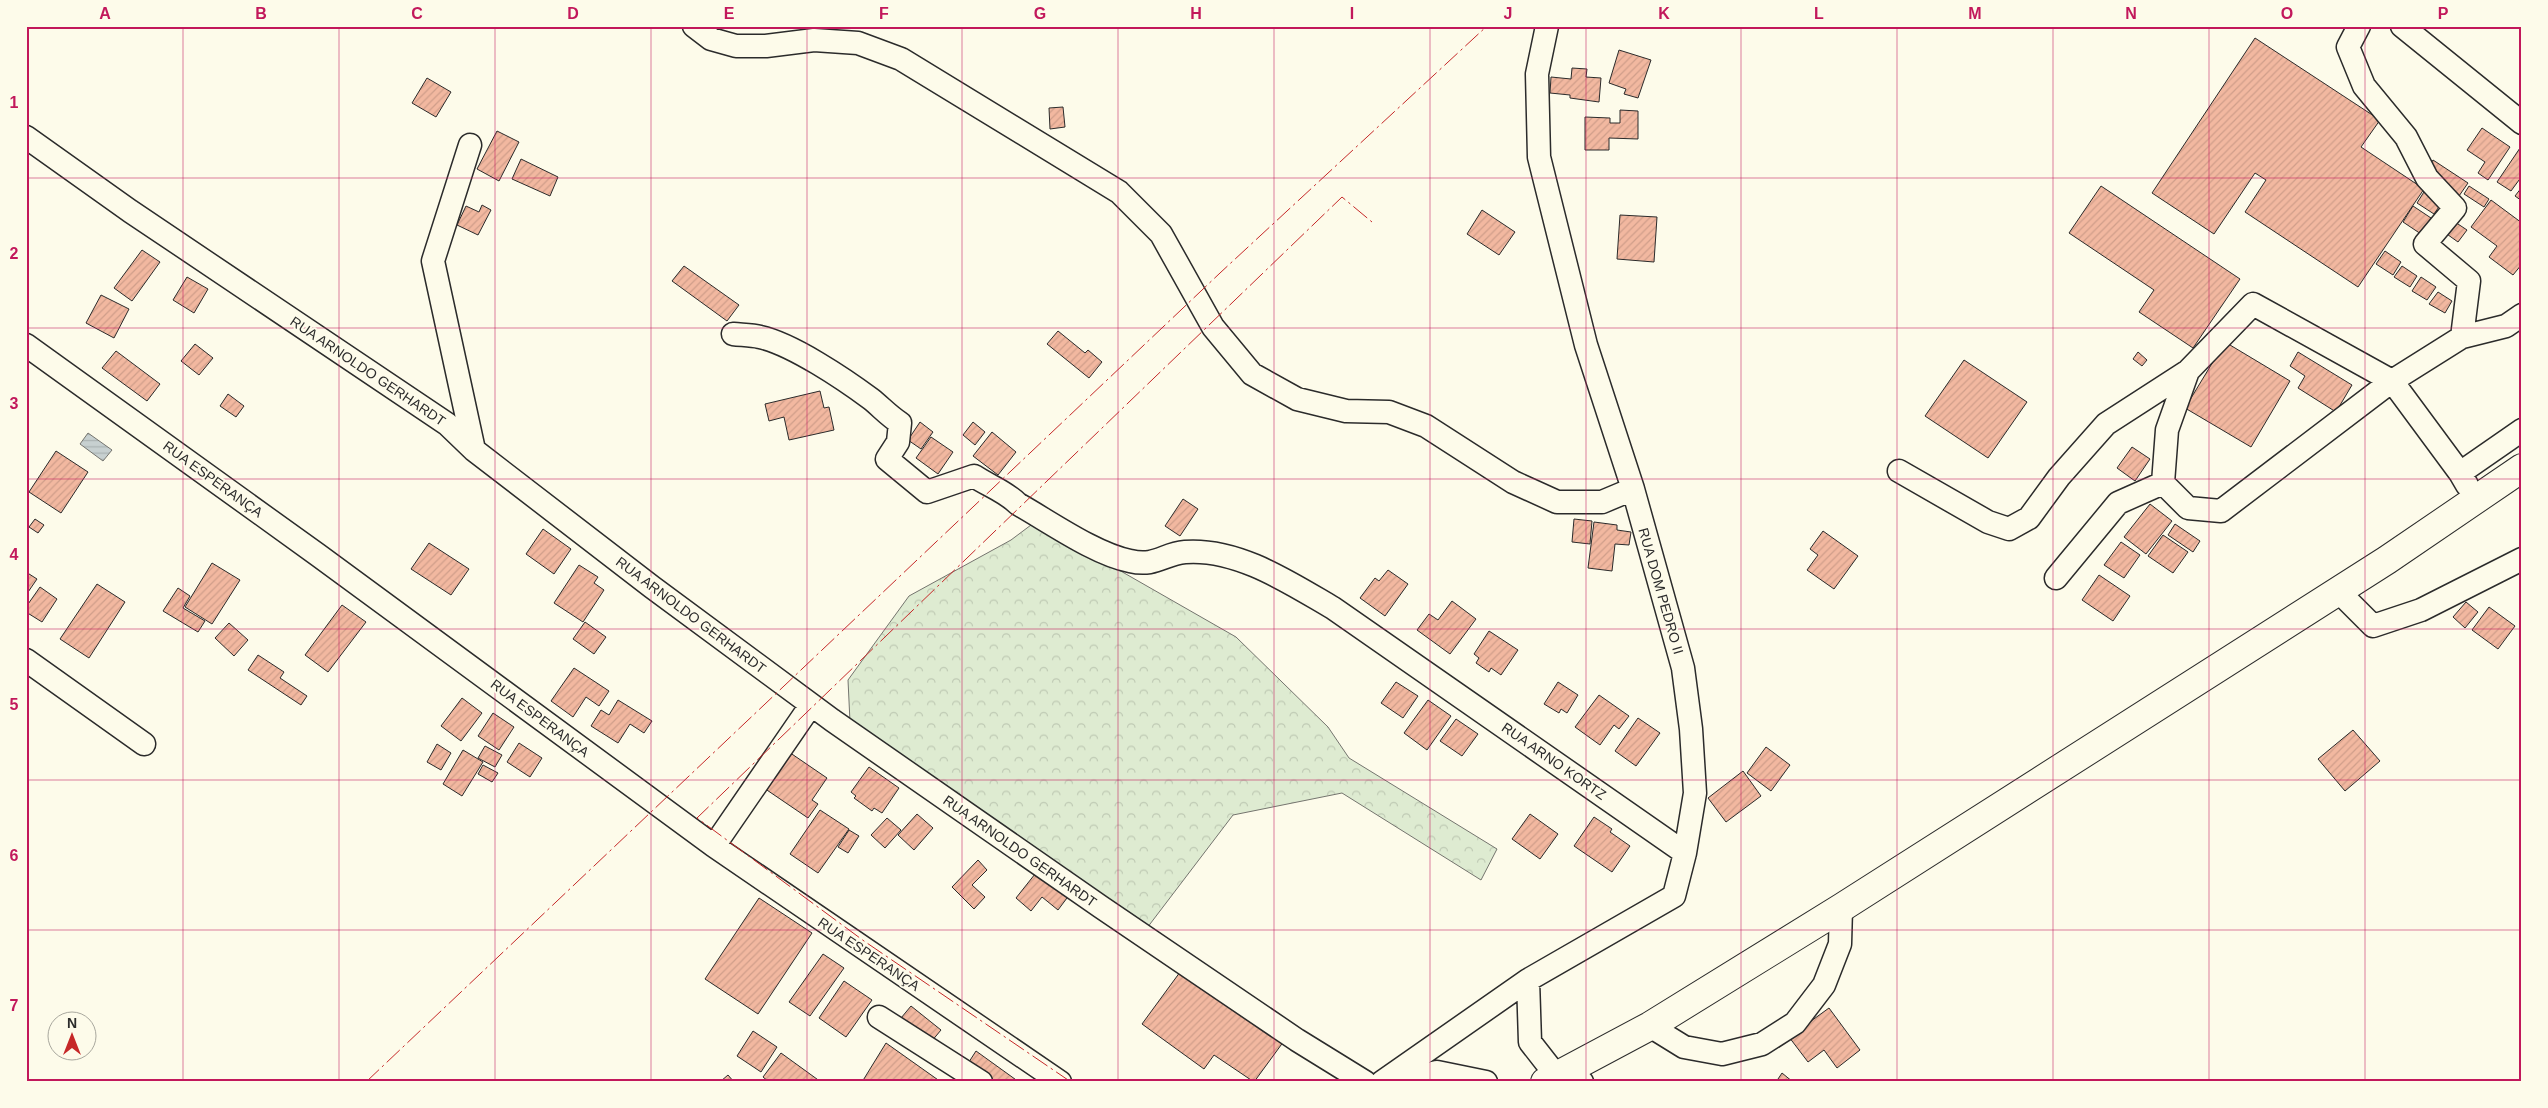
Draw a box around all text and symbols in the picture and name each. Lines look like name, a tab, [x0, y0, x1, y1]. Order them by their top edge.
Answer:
text: A	[99, 5, 111, 22]
text: B	[255, 5, 267, 22]
text: C	[411, 5, 423, 22]
text: D	[567, 5, 579, 22]
text: E	[724, 5, 735, 22]
text: F	[879, 5, 889, 22]
text: G	[1034, 5, 1046, 22]
text: H	[1190, 5, 1202, 22]
text: I	[1350, 5, 1354, 22]
text: J	[1504, 5, 1512, 22]
text: K	[1658, 5, 1670, 22]
text: L	[1814, 5, 1824, 22]
text: M	[1968, 5, 1982, 22]
text: N	[2125, 5, 2137, 22]
text: O	[2281, 5, 2293, 22]
text: P	[2438, 5, 2449, 22]
text: 1	[10, 94, 19, 111]
text: 2	[10, 245, 19, 262]
street label: RUA ARNOLDO GERHARDT	[287, 313, 449, 429]
text: 3	[10, 395, 19, 412]
street label: RUA ESPERANÇA	[160, 438, 266, 521]
street label: RUA DOM PEDRO II	[1635, 526, 1687, 656]
text: 4	[10, 546, 19, 563]
street label: RUA ARNOLDO GERHARDT	[613, 553, 769, 677]
street label: RUA ESPERANÇA	[488, 676, 593, 761]
text: 5	[10, 696, 19, 713]
street label: RUA ARNO KORTZ	[1499, 719, 1610, 803]
street label: RUA ARNOLDO GERHARDT	[940, 792, 1100, 910]
text: 6	[10, 847, 19, 864]
street label: RUA ESPERANÇA	[815, 914, 923, 994]
text: 7	[10, 997, 19, 1014]
north arrow	[48, 1010, 98, 1060]
text: N	[67, 1015, 77, 1031]

